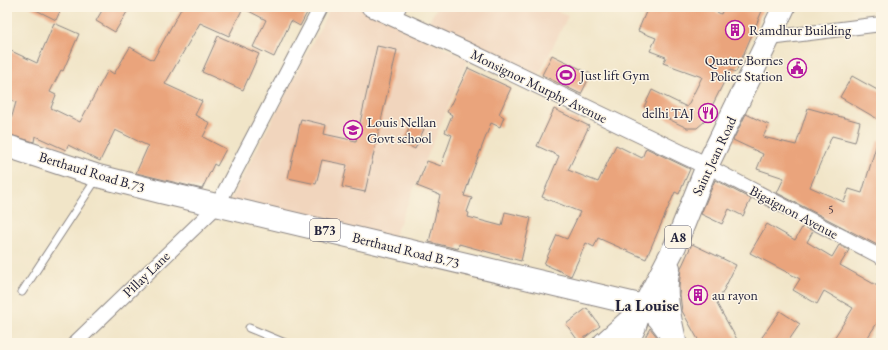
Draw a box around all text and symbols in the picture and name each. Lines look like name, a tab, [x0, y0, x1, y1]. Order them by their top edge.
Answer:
building icon: Ramdhur Building	[724, 19, 746, 41]
place label: Ramdhur Building	[749, 21, 852, 39]
street label: Monsignor Murphy Avenue	[468, 45, 611, 127]
place label: Quatre Bornes Police Station	[705, 51, 784, 85]
public building icon: Quatre Bornes Police Station	[786, 57, 808, 79]
sports icon: Just lift Gym	[555, 64, 577, 86]
place label: Just lift Gym	[579, 66, 650, 84]
restaurant icon: delhi TAJ	[697, 102, 719, 124]
place label: delhi TAJ	[642, 104, 694, 122]
place label: Louis Nellan Govt school	[367, 113, 437, 147]
street label: Saint Jean Road	[688, 113, 741, 199]
school or university icon: Louis Nellan Govt school	[342, 119, 364, 141]
street label: Berthaud Road B.73	[37, 147, 147, 197]
street label: Bigaignon Avenue	[747, 181, 842, 243]
house number: 5	[828, 201, 834, 217]
road number: B73	[310, 219, 340, 241]
road number: A8	[665, 226, 691, 248]
street label: Berthaud Road B.73	[351, 228, 462, 272]
street label: Pillay Lane	[119, 247, 174, 301]
building icon: au rayon	[687, 284, 709, 306]
place label: au rayon	[712, 286, 759, 304]
district label: La Louise	[615, 295, 679, 316]

